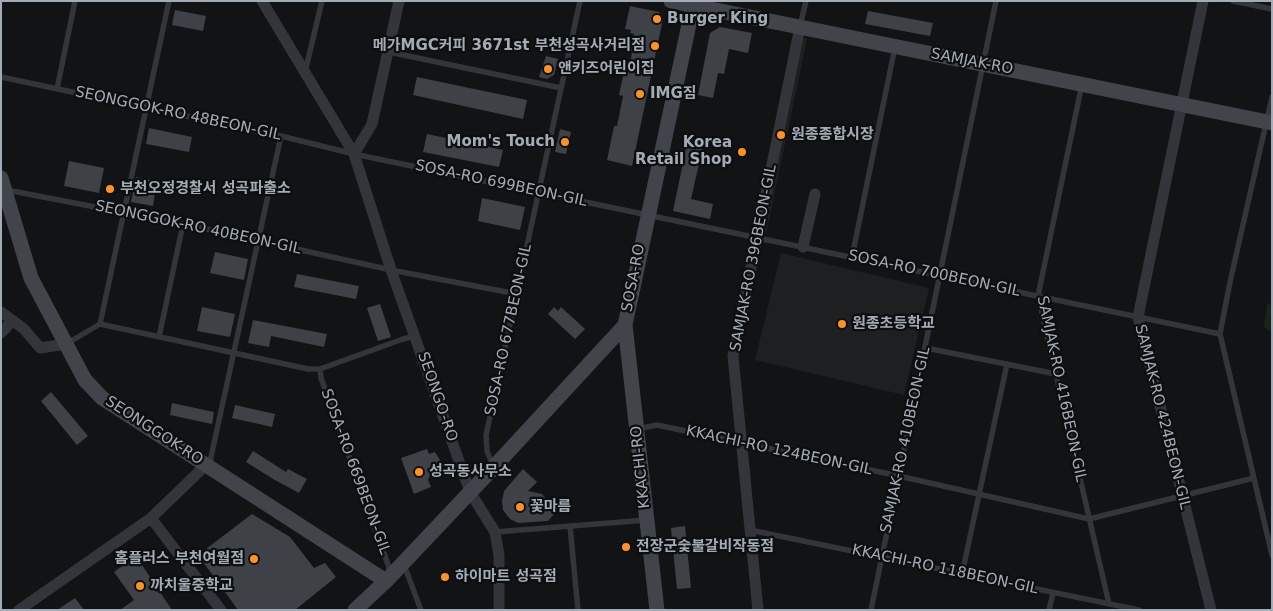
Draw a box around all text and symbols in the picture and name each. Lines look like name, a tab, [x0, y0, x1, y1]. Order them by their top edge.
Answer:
place label: Burger King	[667, 10, 768, 28]
marker: Burger King	[651, 13, 663, 25]
place label: 메가MGC커피 3671st 부천성곡사거리점	[373, 37, 645, 55]
marker: 메가MGC커피 3671st 부천성곡사거리점	[649, 40, 661, 52]
street label: SAMJAK-RO	[929, 45, 1015, 79]
place label: 앤키즈어린이집	[558, 60, 655, 78]
marker: 앤키즈어린이집	[542, 63, 554, 75]
street label: SEONGGOK-RO 48BEON-GIL	[73, 83, 283, 145]
place label: IMG짐	[650, 85, 697, 103]
marker: IMG짐	[634, 88, 646, 100]
place label: 원종종합시장	[791, 126, 874, 144]
marker: 원종종합시장	[775, 129, 787, 141]
place label: Mom's Touch	[447, 133, 555, 151]
place label: Korea Retail Shop	[635, 134, 732, 169]
marker: Mom's Touch	[559, 136, 571, 148]
marker: Korea Retail Shop	[736, 146, 748, 158]
street label: SOSA-RO 699BEON-GIL	[413, 157, 589, 211]
street label: SAMJAK-RO 396BEON-GIL	[727, 163, 781, 353]
place label: 부천오정경찰서 성곡파출소	[120, 180, 291, 198]
marker: 부천오정경찰서 성곡파출소	[104, 183, 116, 195]
street label: SEONGGOK-RO 40BEON-GIL	[93, 197, 303, 259]
street label: SOSA-RO 677BEON-GIL	[482, 242, 536, 418]
street label: SOSA-RO	[619, 243, 649, 313]
street label: SOSA-RO 700BEON-GIL	[846, 247, 1022, 301]
street label: SAMJAK-RO 416BEON-GIL	[1032, 294, 1090, 484]
place label: 원종초등학교	[852, 315, 935, 333]
marker: 원종초등학교	[836, 318, 848, 330]
street label: SAMJAK-RO 424BEON-GIL	[1130, 323, 1194, 511]
street label: SAMJAK-RO 410BEON-GIL	[877, 345, 935, 535]
street label: SEONGO-RO	[413, 350, 461, 444]
street label: SOSA-RO 669BEON-GIL	[317, 387, 393, 557]
street label: SEONGGOK-RO	[102, 393, 206, 469]
street label: KKACHI-RO 124BEON-GIL	[684, 422, 874, 480]
street label: KKACHI-RO	[628, 425, 654, 509]
place label: 성곡동사무소	[429, 463, 512, 481]
marker: 성곡동사무소	[413, 466, 425, 478]
place label: 꽃마름	[530, 498, 571, 516]
marker: 꽃마름	[514, 501, 526, 513]
place label: 전장군숯불갈비작동점	[636, 538, 774, 556]
marker: 전장군숯불갈비작동점	[620, 541, 632, 553]
street label: KKACHI-RO 118BEON-GIL	[850, 541, 1040, 599]
place label: 홈플러스 부천여월점	[115, 550, 244, 568]
marker: 홈플러스 부천여월점	[248, 553, 260, 565]
place label: 하이마트 성곡점	[455, 568, 557, 586]
marker: 하이마트 성곡점	[439, 571, 451, 583]
place label: 까치울중학교	[150, 577, 233, 595]
marker: 까치울중학교	[134, 580, 146, 592]

